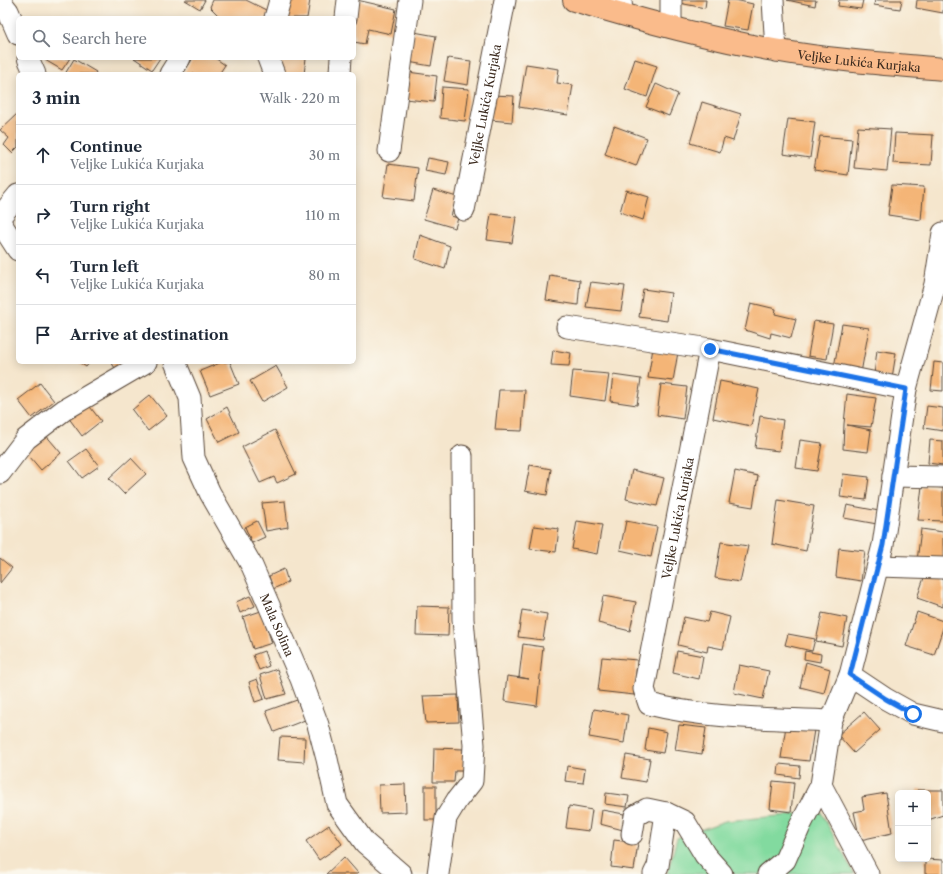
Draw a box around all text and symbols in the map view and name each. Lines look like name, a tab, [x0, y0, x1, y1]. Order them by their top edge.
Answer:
search box	[16, 16, 356, 60]
icon: search	[30, 27, 52, 49]
text: Search here	[62, 29, 147, 48]
street label: Veljke Lukića Kurjaka	[465, 42, 504, 168]
street label: Veljke Lukića Kurjaka	[795, 46, 922, 75]
text: 3 min	[32, 88, 81, 108]
text: Walk · 220 m	[260, 90, 340, 106]
text: Continue	[70, 137, 142, 156]
icon: ahead	[32, 144, 54, 166]
text: 30 m	[309, 147, 340, 163]
text: Veljke Lukića Kurjaka	[70, 156, 204, 172]
text: Turn right	[70, 197, 150, 216]
icon: right	[32, 204, 54, 226]
text: 110 m	[305, 207, 340, 223]
text: Veljke Lukića Kurjaka	[70, 216, 204, 232]
text: Turn left	[70, 257, 139, 276]
icon: left	[32, 264, 54, 286]
text: 80 m	[308, 267, 340, 283]
text: Veljke Lukića Kurjaka	[70, 276, 204, 292]
icon: arrive	[32, 324, 54, 346]
text: Arrive at destination	[70, 325, 229, 344]
route end	[701, 340, 719, 358]
street label: Veljke Lukića Kurjaka	[658, 455, 696, 581]
street label: Mala Solina	[257, 591, 298, 659]
route start	[904, 705, 922, 723]
map controls	[895, 790, 931, 862]
button: +	[895, 790, 931, 826]
button: −	[895, 826, 931, 862]

